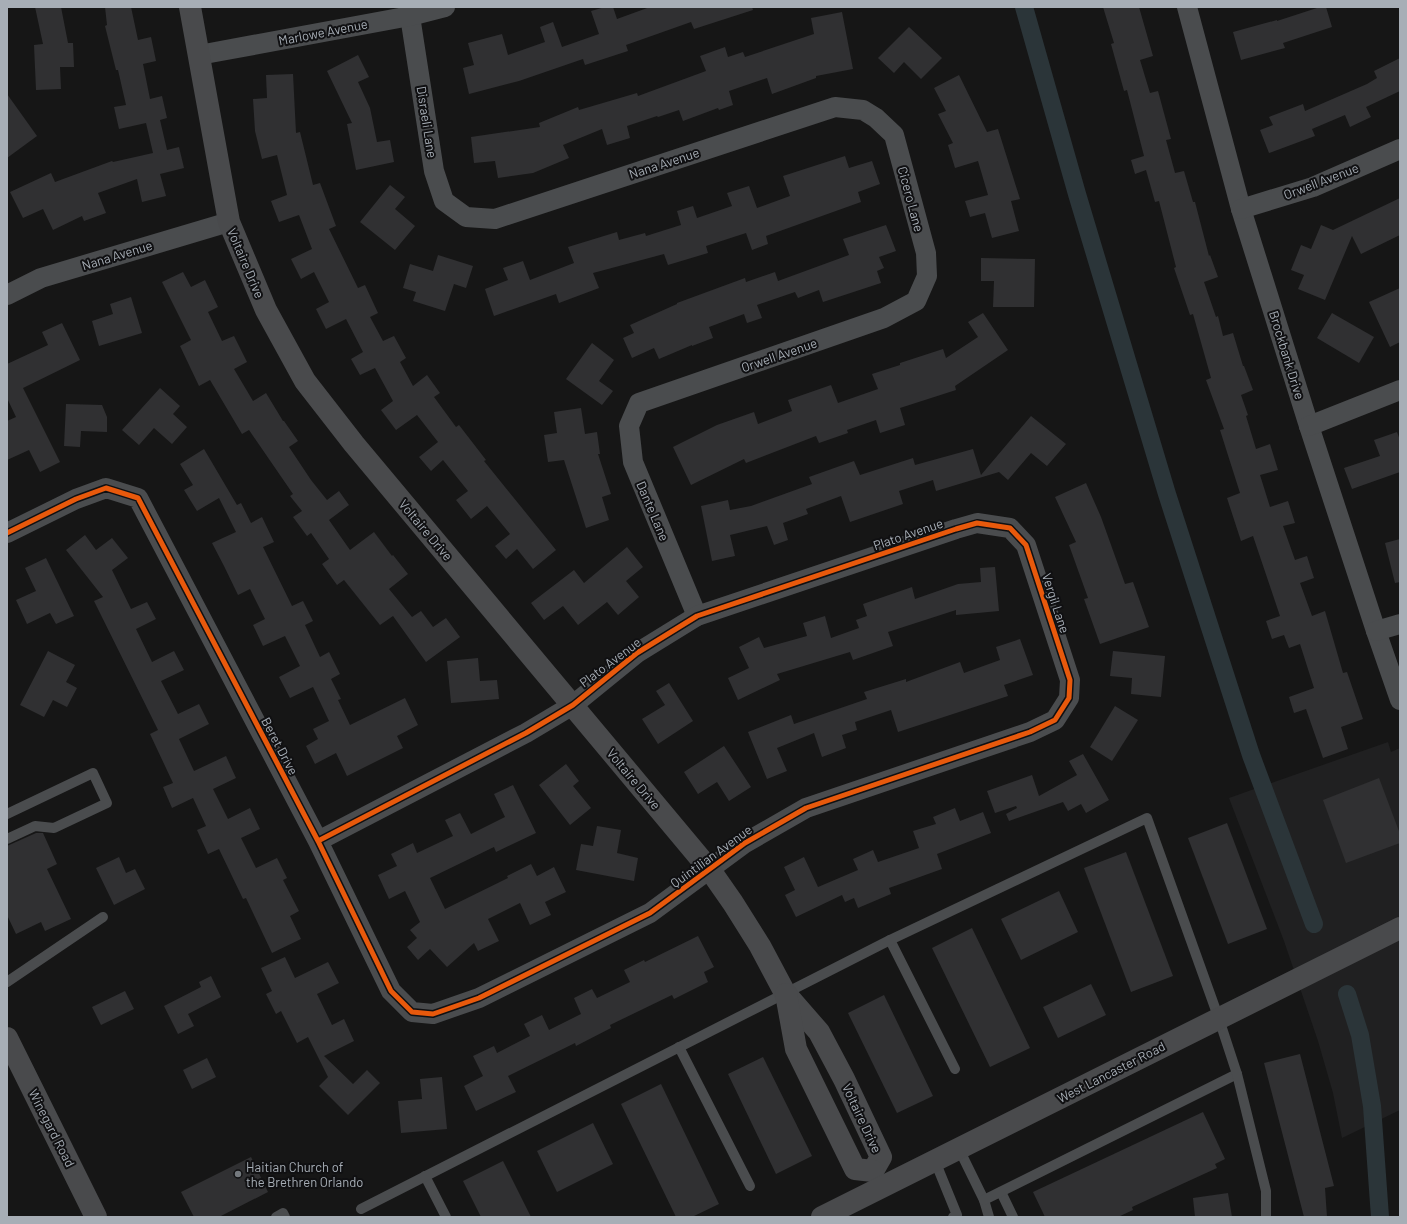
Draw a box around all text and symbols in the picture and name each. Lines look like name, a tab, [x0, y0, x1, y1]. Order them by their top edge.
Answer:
street label: Marlowe Avenue	[277, 16, 369, 48]
street label: Disraeli Lane	[413, 85, 441, 159]
street label: Nana Avenue	[627, 144, 701, 182]
street label: Orwell Avenue	[1281, 159, 1361, 203]
street label: Cicero Lane	[895, 165, 927, 234]
street label: Voltaire Drive	[224, 225, 268, 301]
street label: Nana Avenue	[80, 237, 154, 273]
street label: Brockbank Drive	[1266, 309, 1308, 401]
street label: Orwell Avenue	[739, 335, 819, 375]
street label: Dante Lane	[633, 479, 673, 543]
street label: Voltaire Drive	[396, 496, 456, 564]
street label: Plato Avenue	[871, 515, 945, 553]
street label: Vergil Lane	[1039, 571, 1073, 635]
street label: Plato Avenue	[576, 634, 644, 690]
street label: Beret Drive	[258, 714, 302, 778]
street label: Voltaire Drive	[604, 745, 664, 813]
street label: Quintilian Avenue	[667, 821, 755, 891]
street label: West Lancaster Road	[1054, 1038, 1168, 1106]
street label: Voltaire Drive	[839, 1081, 885, 1155]
street label: Winegard Road	[26, 1086, 78, 1170]
place label: Haitian Church of the Brethren Orlando	[246, 1159, 363, 1190]
marker: Haitian Church of the Brethren Orlando	[233, 1169, 243, 1179]

